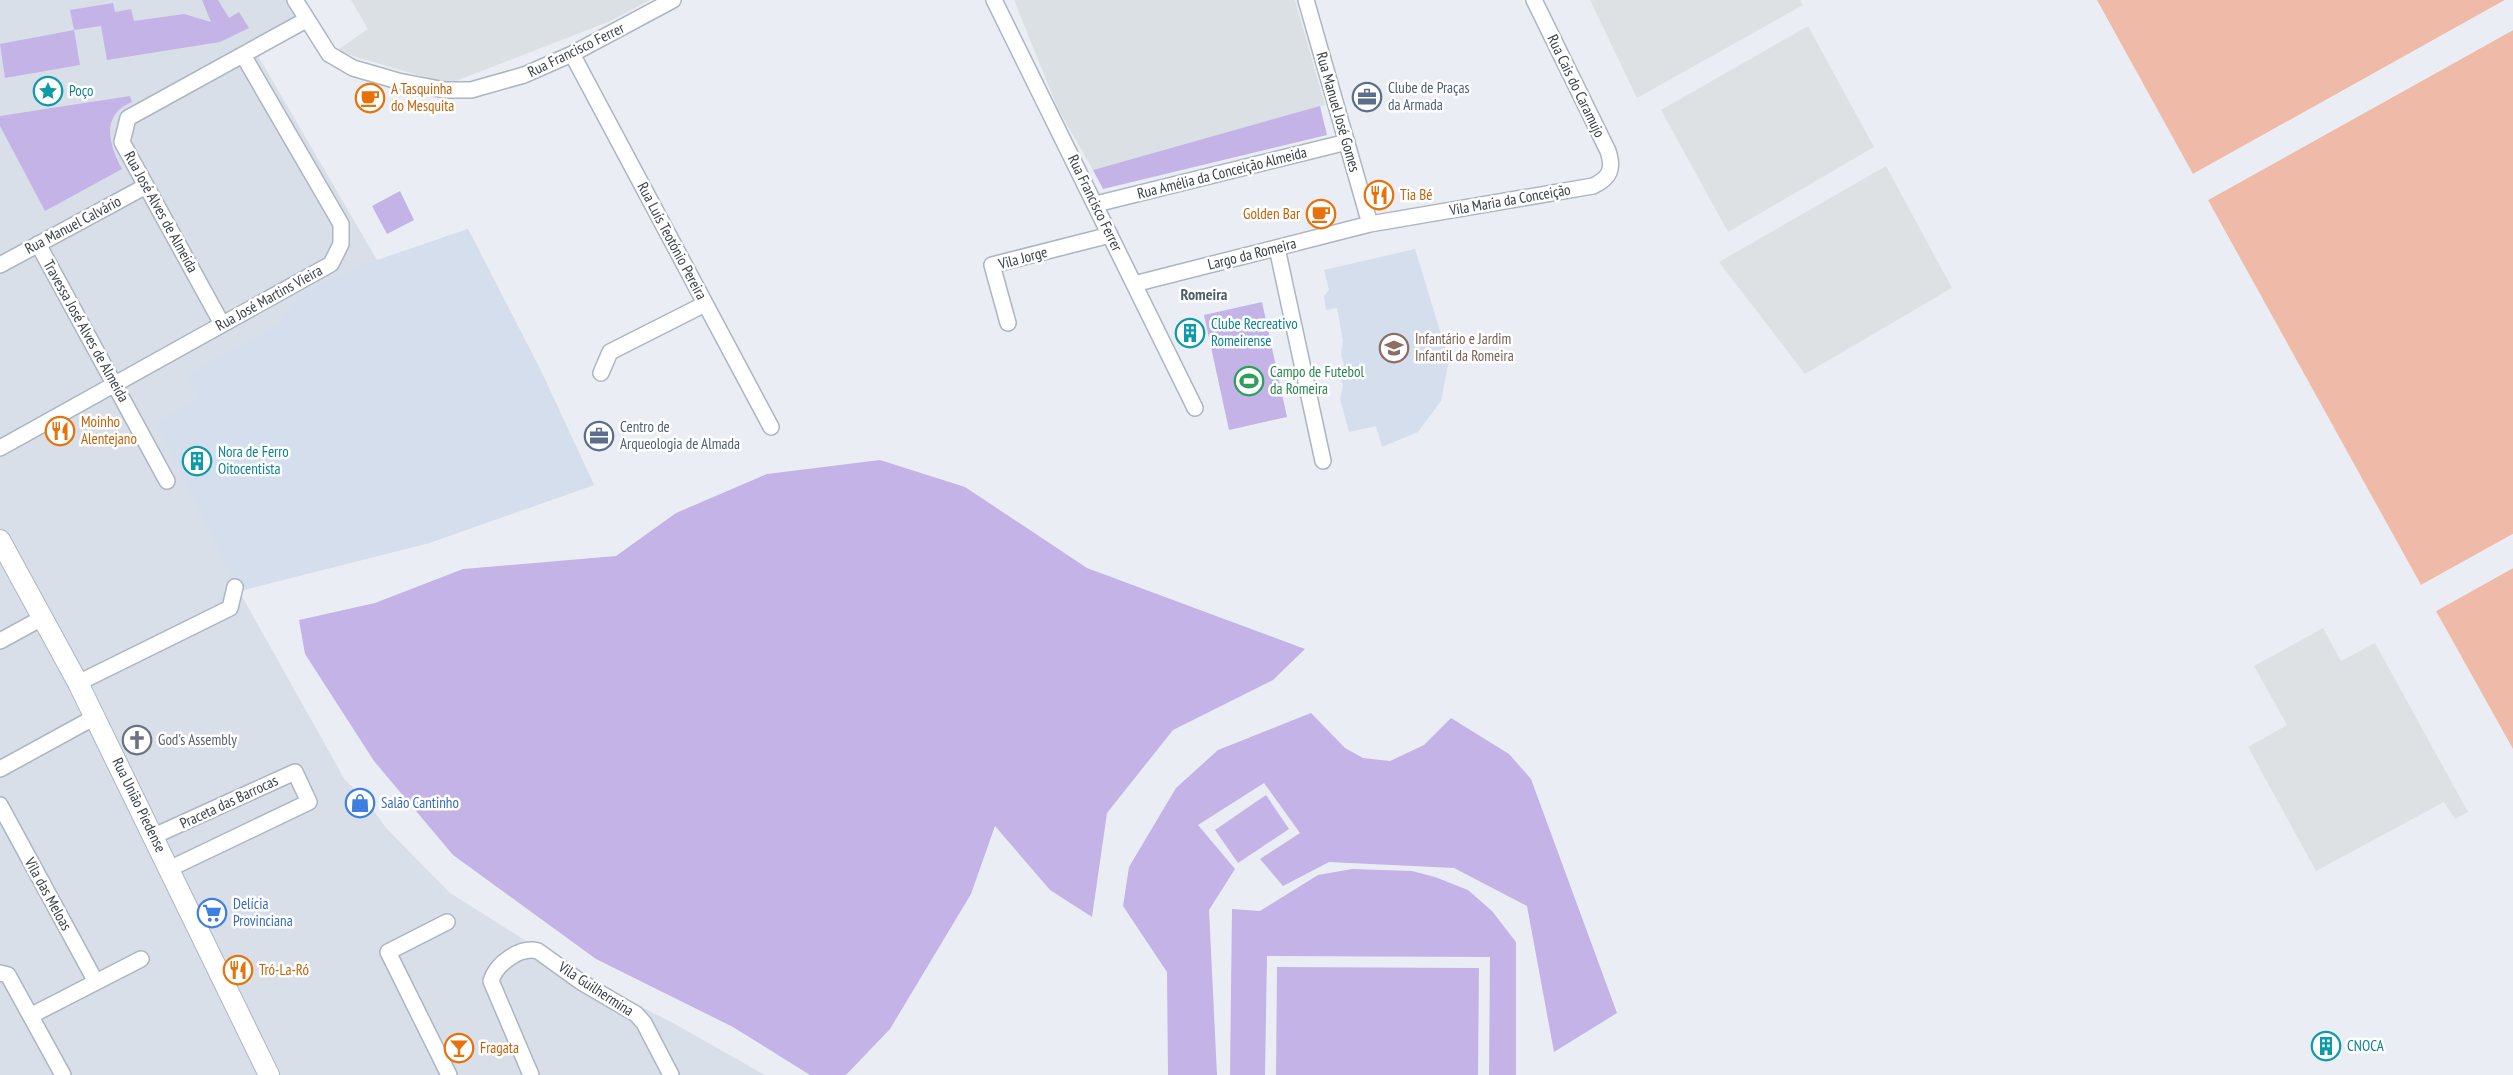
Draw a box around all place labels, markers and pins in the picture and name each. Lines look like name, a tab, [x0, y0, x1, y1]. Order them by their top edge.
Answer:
place icon: Poço	[32, 75, 64, 107]
place label: Clube de Praças da Armada	[1388, 78, 1470, 114]
place label: A Tasquinha do Mesquita	[391, 79, 454, 115]
place label: Poço	[69, 81, 93, 100]
office icon: Clube de Praças da Armada	[1351, 81, 1383, 113]
cafe icon: A Tasquinha do Mesquita	[354, 82, 386, 114]
restaurant icon: Tia Bé	[1363, 179, 1395, 211]
place label: Tia Bé	[1400, 185, 1432, 204]
cafe icon: Golden Bar	[1305, 198, 1337, 230]
place label: Golden Bar	[1243, 204, 1301, 223]
place label: Clube Recreativo Romeirense	[1211, 314, 1298, 350]
building icon: Clube Recreativo Romeirense	[1174, 317, 1206, 349]
place label: Infantário e Jardim Infantil da Romeira	[1415, 329, 1514, 365]
school or university icon: Infantário e Jardim Infantil da Romeira	[1378, 332, 1410, 364]
place label: Campo de Futebol da Romeira	[1270, 362, 1364, 398]
sports icon: Campo de Futebol da Romeira	[1233, 365, 1265, 397]
place label: Moinho Alentejano	[81, 412, 137, 448]
restaurant icon: Moinho Alentejano	[44, 415, 76, 447]
place label: Centro de Arqueologia de Almada	[620, 417, 740, 453]
office icon: Centro de Arqueologia de Almada	[583, 420, 615, 452]
place label: Nora de Ferro Oitocentista	[218, 442, 289, 478]
building icon: Nora de Ferro Oitocentista	[181, 445, 213, 477]
church icon: God's Assembly	[121, 724, 153, 756]
place label: God's Assembly	[158, 730, 237, 749]
shop icon: Salão Cantinho	[344, 787, 376, 819]
place label: Salão Cantinho	[381, 793, 459, 812]
place label: Delícia Provinciana	[233, 894, 293, 930]
supermarket icon: Delícia Provinciana	[196, 897, 228, 929]
restaurant icon: Tró-La-Ró	[222, 954, 254, 986]
place label: Tró-La-Ró	[259, 960, 309, 979]
building icon: CNOCA	[2310, 1030, 2342, 1062]
bar icon: Fragata	[443, 1032, 475, 1064]
place label: CNOCA	[2347, 1036, 2385, 1055]
place label: Fragata	[480, 1038, 519, 1057]

